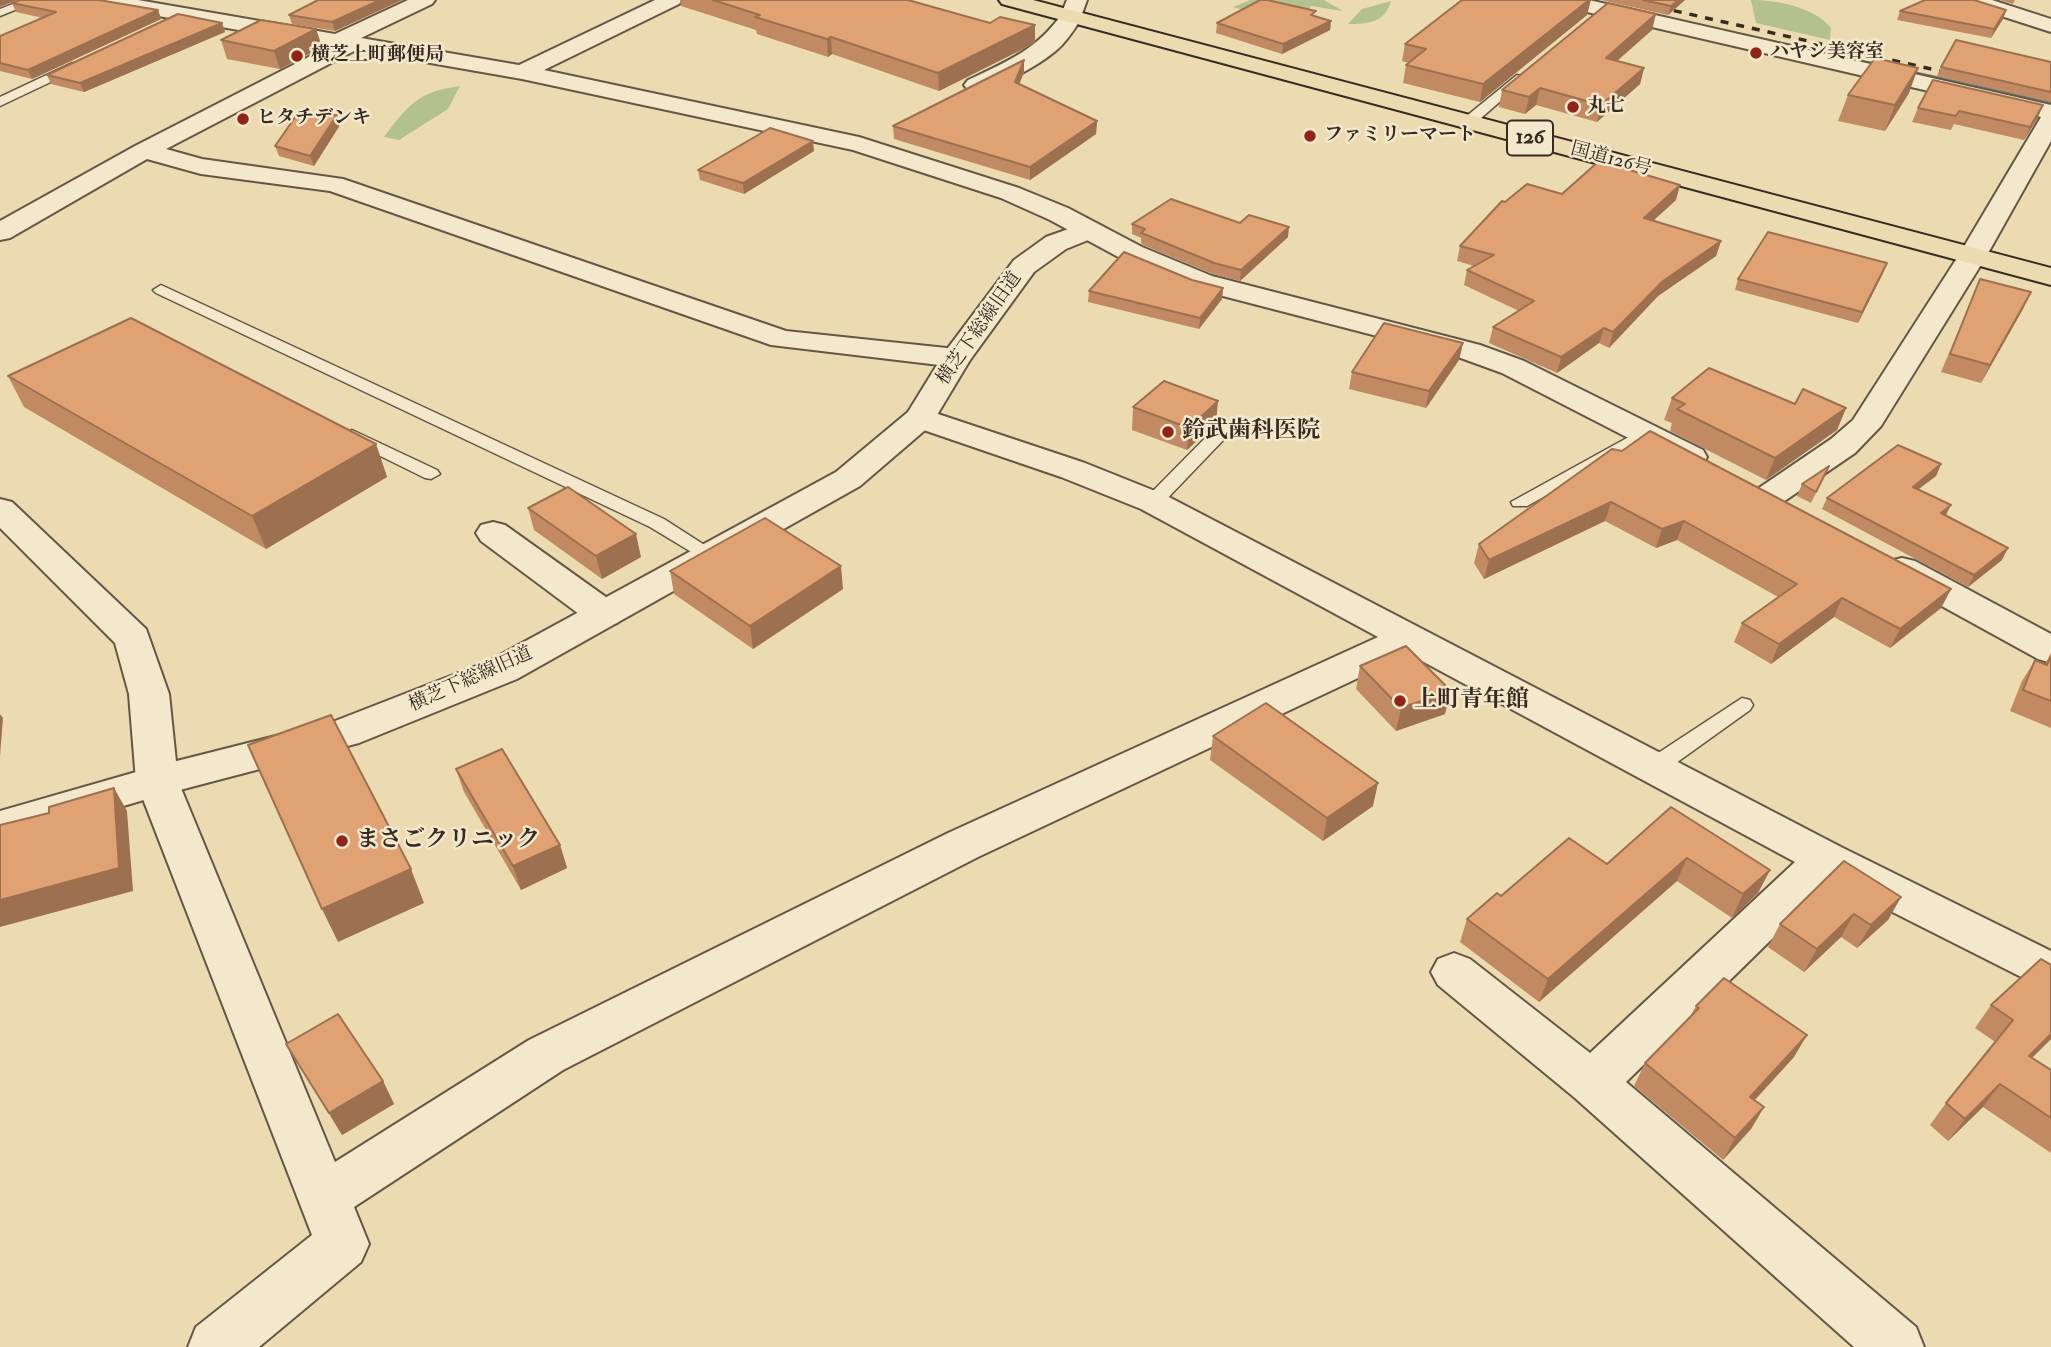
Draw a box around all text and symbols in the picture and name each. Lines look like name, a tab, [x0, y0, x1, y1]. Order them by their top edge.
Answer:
place label: ハヤシ美容室	[1770, 42, 1884, 64]
place label: 横芝上町郵便局	[311, 45, 444, 67]
marker: ハヤシ美容室	[1748, 45, 1764, 61]
marker: 横芝上町郵便局	[289, 48, 305, 64]
place label: 丸七	[1587, 96, 1625, 118]
marker: 丸七	[1565, 99, 1581, 115]
place label: ヒタチデンキ	[257, 108, 371, 130]
marker: ヒタチデンキ	[235, 111, 251, 127]
road number: 126	[1507, 120, 1553, 156]
place label: ファミリーマート	[1324, 125, 1476, 147]
marker: ファミリーマート	[1302, 128, 1318, 144]
street label: 国道126号	[1568, 138, 1654, 182]
street label: 横芝下総線旧道	[933, 268, 1027, 390]
place label: 鈴武歯科医院	[1182, 418, 1320, 446]
marker: 鈴武歯科医院	[1160, 424, 1176, 440]
street label: 横芝下総線旧道	[406, 643, 536, 717]
place label: 上町青年館	[1414, 687, 1529, 715]
marker: 上町青年館	[1392, 693, 1408, 709]
place label: まさごクリニック	[356, 827, 540, 855]
marker: まさごクリニック	[334, 833, 350, 849]

